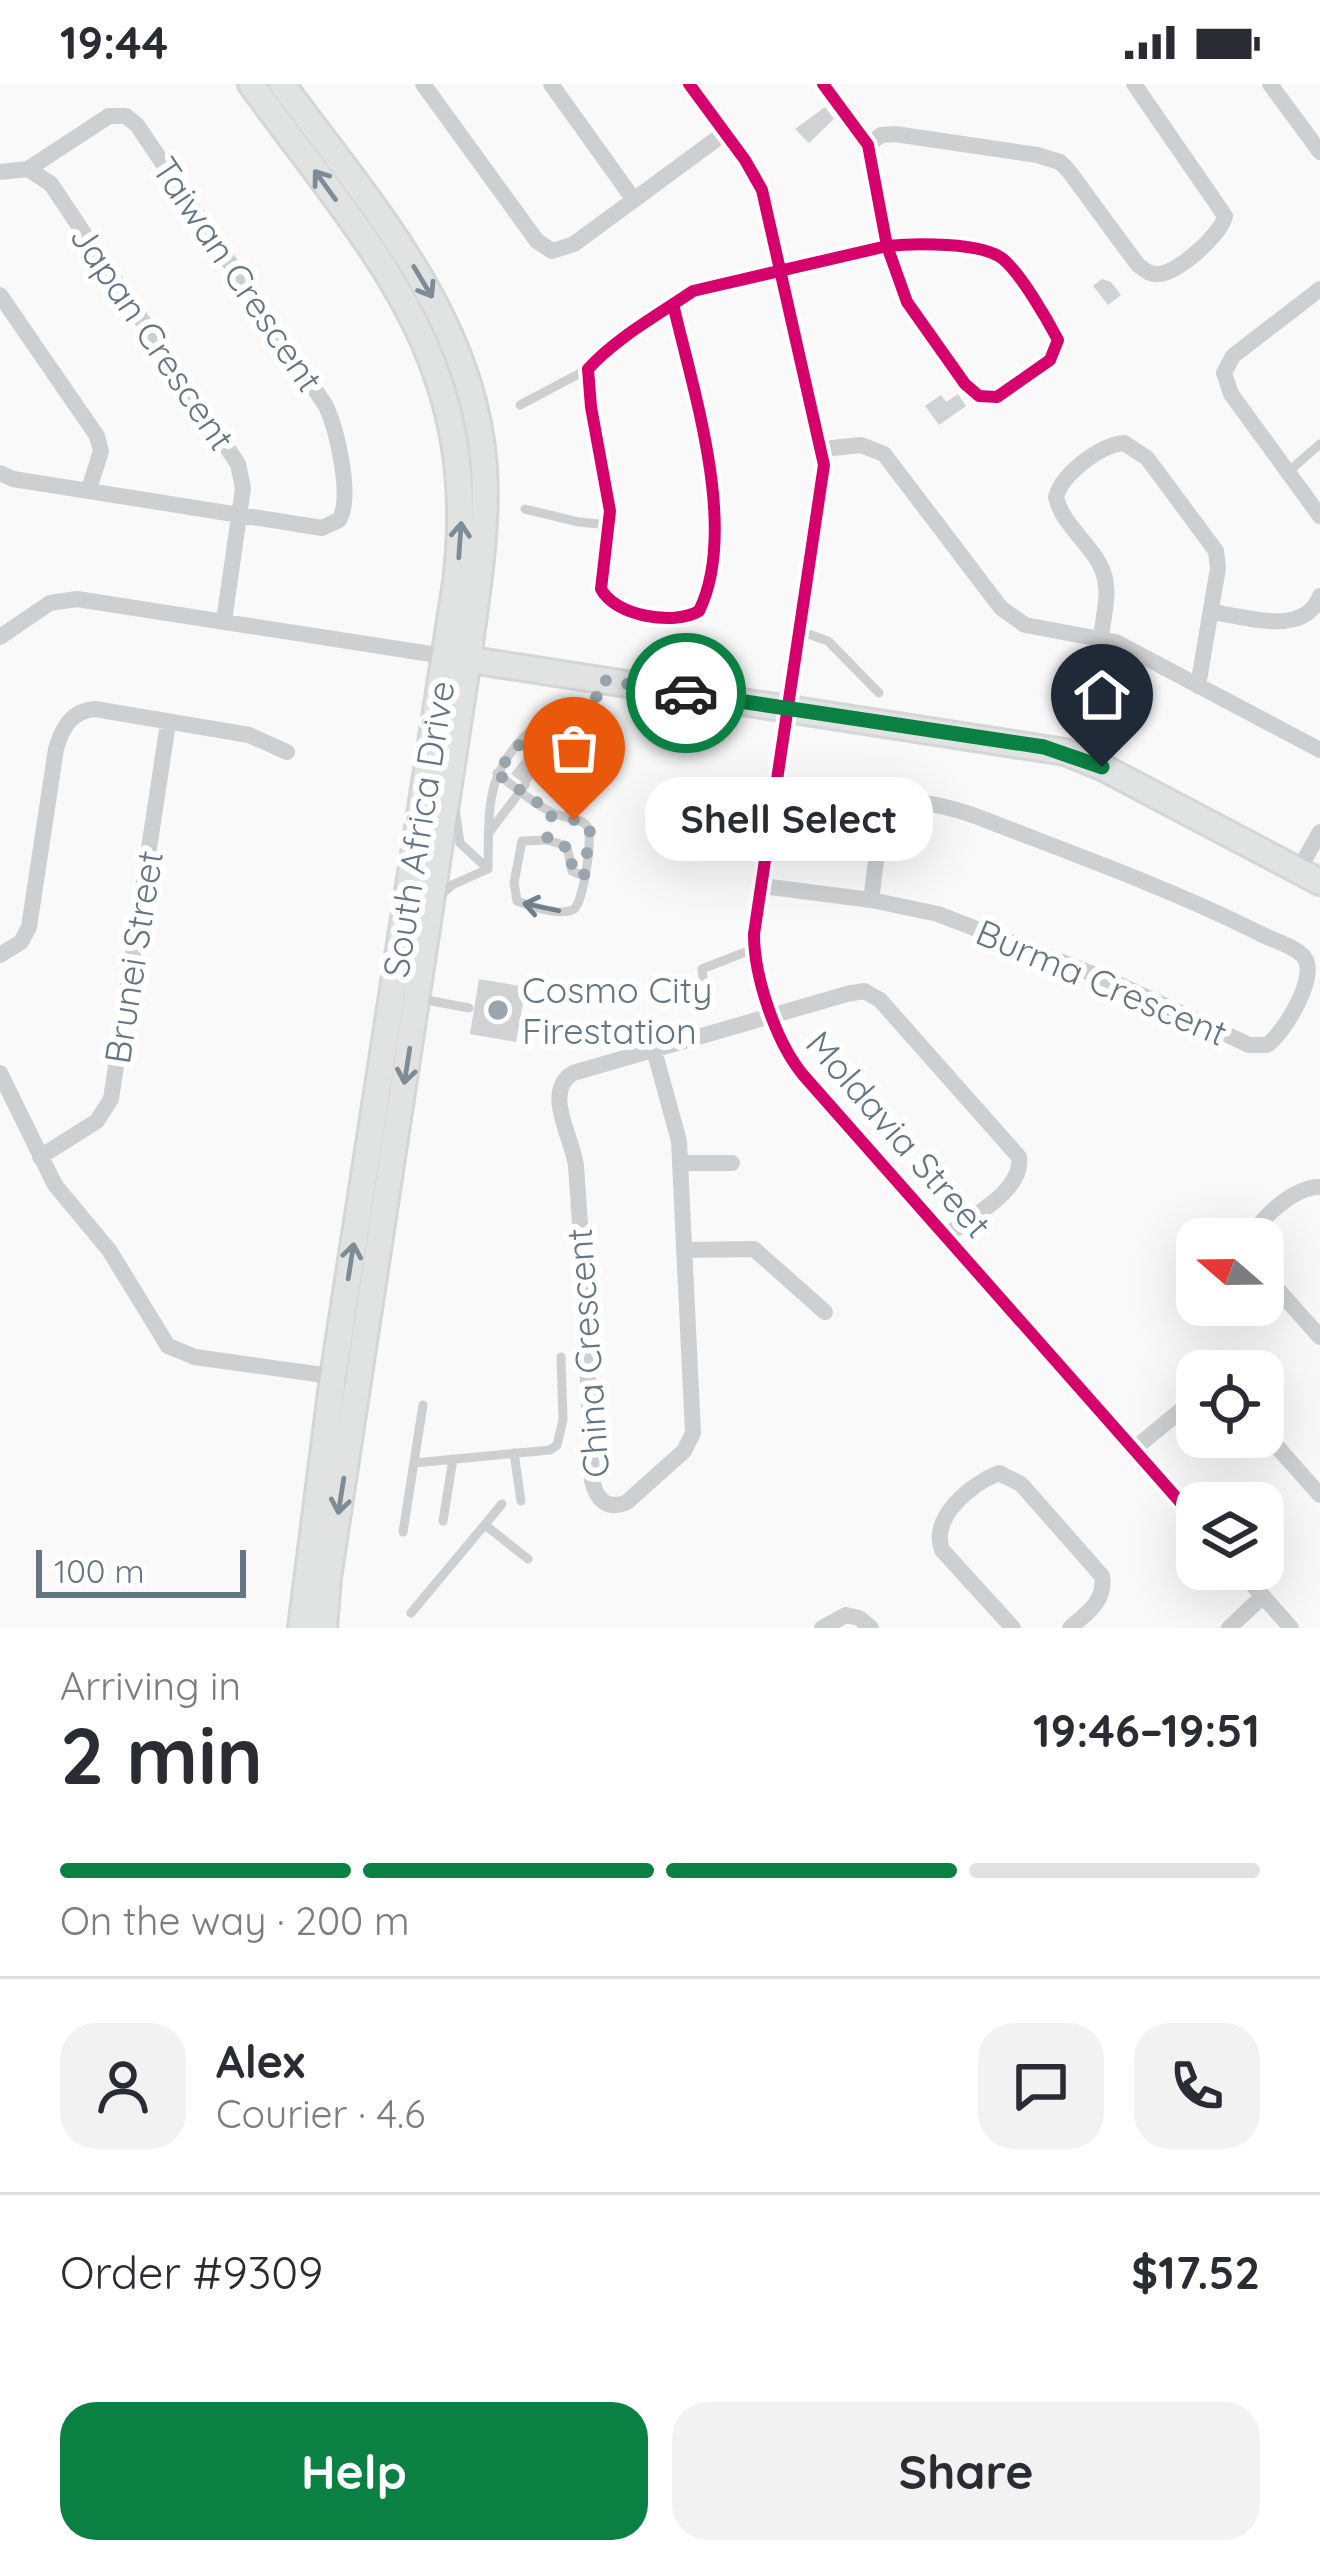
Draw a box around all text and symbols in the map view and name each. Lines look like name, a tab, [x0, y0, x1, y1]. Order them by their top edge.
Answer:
text: 19:44	[60, 14, 168, 70]
street label: Taiwan Crescent	[143, 148, 333, 400]
one-way arrow	[313, 169, 338, 202]
street label: Japan Crescent	[61, 216, 245, 458]
one-way arrow	[411, 264, 435, 299]
one-way arrow	[448, 521, 471, 560]
courier	[626, 633, 746, 753]
pin	[1051, 644, 1153, 767]
icon: car	[653, 660, 719, 726]
icon: home	[1069, 662, 1135, 728]
street label: South Africa Drive	[372, 677, 464, 981]
pin	[523, 697, 625, 820]
icon: bag	[541, 715, 607, 781]
callout: Shell Select	[646, 778, 934, 862]
text: Shell Select	[681, 794, 897, 843]
street label: Brunei Street	[94, 847, 172, 1067]
one-way arrow	[522, 894, 560, 917]
street label: Burma Crescent	[970, 909, 1234, 1055]
place label: Cosmo City Firestation	[522, 967, 712, 1053]
marker: Cosmo City Firestation	[485, 997, 511, 1023]
street label: Moldavia Street	[797, 1021, 1001, 1247]
one-way arrow	[394, 1046, 417, 1085]
north arrow	[1176, 1218, 1284, 1326]
map controls	[1176, 1218, 1284, 1590]
street label: China Crescent	[556, 1227, 618, 1479]
one-way arrow	[340, 1243, 363, 1282]
button: locate	[1176, 1350, 1284, 1458]
one-way arrow	[329, 1476, 352, 1515]
button: layers	[1176, 1482, 1284, 1590]
scale bar	[36, 1544, 246, 1597]
text: 100 m	[54, 1550, 145, 1591]
text: Arriving in	[60, 1661, 241, 1710]
text: 19:46–19:51	[1033, 1702, 1260, 1758]
text: 2 min	[60, 1706, 263, 1804]
text: On the way · 200 m	[60, 1896, 410, 1945]
button: person	[60, 2023, 186, 2149]
button: chat	[978, 2023, 1104, 2149]
button: phone	[1134, 2023, 1260, 2149]
text: Alex	[216, 2033, 305, 2089]
text: Courier · 4.6	[216, 2089, 425, 2138]
text: Order #9309	[60, 2244, 323, 2300]
text: $17.52	[1131, 2244, 1260, 2300]
button: Help	[60, 2402, 648, 2540]
button: Share	[672, 2402, 1260, 2540]

